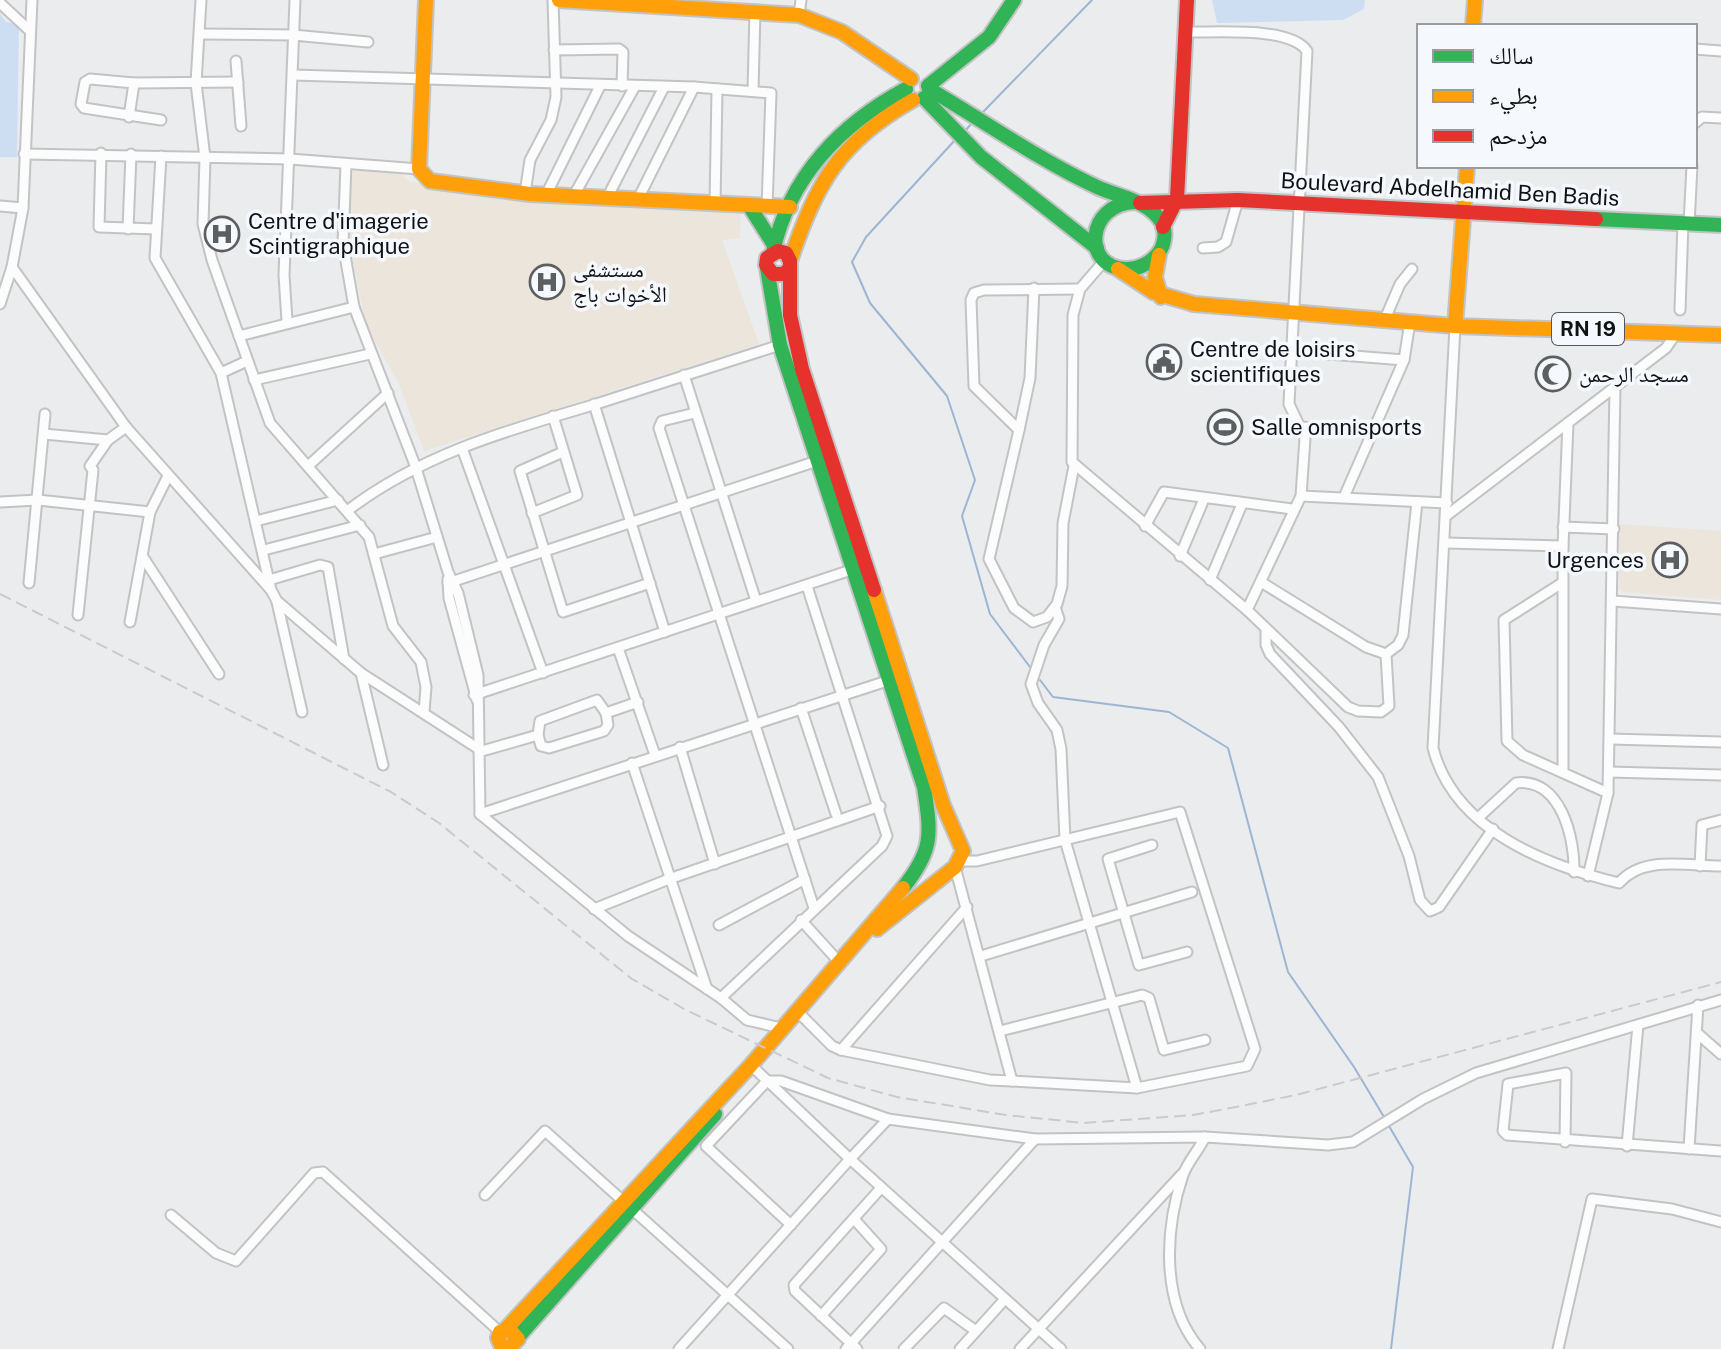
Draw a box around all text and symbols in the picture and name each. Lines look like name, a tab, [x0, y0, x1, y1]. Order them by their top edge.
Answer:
legend	[1417, 24, 1697, 168]
text: سالك	[1489, 41, 1534, 69]
text: بطيء	[1489, 81, 1538, 115]
text: مزدحم	[1489, 121, 1548, 152]
street label: Boulevard Abdelhamid Ben Badis	[1280, 167, 1620, 211]
place label: Centre d'imagerie Scintigraphique	[248, 208, 429, 259]
hospital icon: Centre d'imagerie Scintigraphique	[203, 215, 241, 253]
place label: مستشفى الأخوات باج	[573, 256, 667, 308]
hospital icon: مستشفى الأخوات باج	[528, 263, 566, 301]
road number: RN 19	[1552, 313, 1624, 345]
place label: Centre de loisirs scientifiques	[1190, 336, 1355, 387]
public building icon: Centre de loisirs scientifiques	[1145, 343, 1183, 381]
mosque icon: مسجد الرحمن	[1534, 355, 1572, 393]
place label: مسجد الرحمن	[1579, 361, 1689, 388]
sports icon: Salle omnisports	[1206, 408, 1244, 446]
place label: Salle omnisports	[1251, 414, 1422, 440]
hospital icon: Urgences	[1651, 541, 1689, 579]
place label: Urgences	[1546, 547, 1644, 573]

